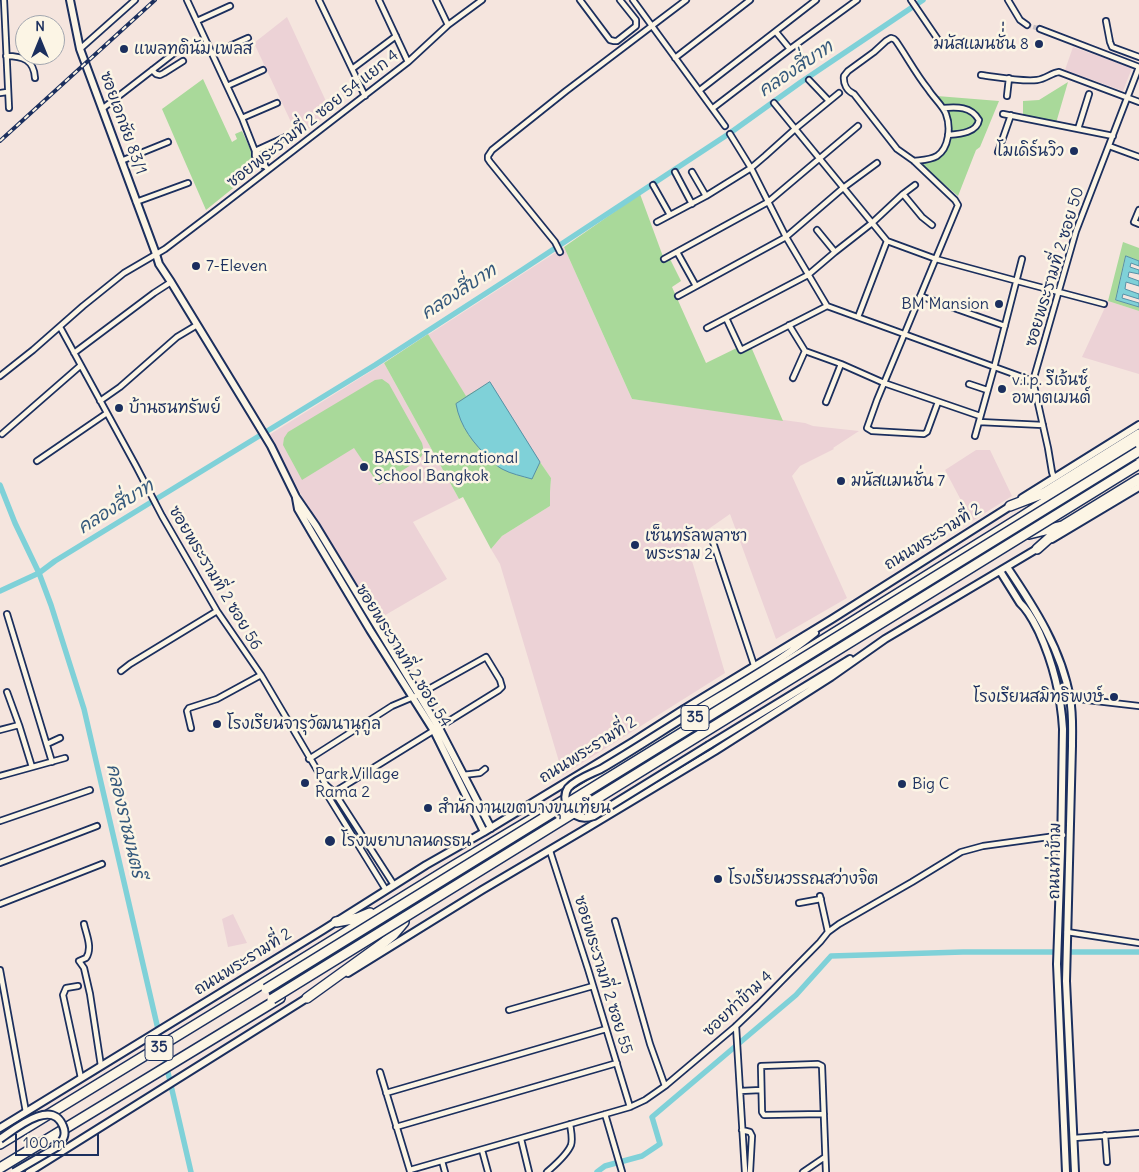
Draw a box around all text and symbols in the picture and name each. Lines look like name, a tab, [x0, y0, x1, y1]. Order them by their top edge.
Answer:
north arrow	[15, 15, 65, 65]
text: N	[35, 17, 45, 35]
place label: มนัสแมนชั่่น 8	[933, 34, 1029, 54]
water label: คลองสี่บาท	[755, 36, 837, 102]
marker: มนัสแมนชั่่น 8	[1033, 38, 1045, 50]
place label: แพลทตินัม เพลส	[134, 39, 252, 59]
marker: แพลทตินัม เพลส	[118, 43, 130, 55]
street label: ซอยพระรามที่ 2 ซอย 54 แยก 4	[223, 46, 403, 192]
street label: ซอยเอกชัย 83/1	[95, 69, 151, 177]
place label: โมเดิร์นวิว	[997, 141, 1064, 161]
marker: โมเดิร์นวิว	[1068, 145, 1080, 157]
street label: ซอยพระรามที่ 2 ซอย 50	[1022, 185, 1088, 349]
place label: 7-Eleven	[206, 256, 267, 276]
marker: 7-Eleven	[190, 260, 202, 272]
water label: คลองสี่บาท	[417, 260, 501, 324]
place label: BM Mansion	[901, 294, 989, 314]
marker: BM Mansion	[993, 298, 1005, 310]
place label: v.i.p. รีเจ้นซ์ อพาตเมนต์	[1012, 370, 1091, 408]
marker: v.i.p. รีเจ้นซ์ อพาตเมนต์	[996, 383, 1008, 395]
place label: บ้านธนทรัพย์	[129, 398, 221, 418]
marker: บ้านธนทรัพย์	[113, 402, 125, 414]
place label: BASIS International School Bangkok	[374, 448, 518, 486]
marker: BASIS International School Bangkok	[358, 461, 370, 473]
place label: มนัสแมนชั่น 7	[851, 471, 945, 491]
water label: คลองสี่บาท	[74, 475, 158, 539]
marker: มนัสแมนชั่น 7	[835, 475, 847, 487]
street label: ถนนพระรามที่ 2	[881, 499, 985, 575]
street label: ซอยพระรามที่ 2 ซอย 56	[164, 502, 266, 654]
place label: เซ็นทรัลพลาซา พระราม 2	[645, 526, 747, 564]
marker: เซ็นทรัลพลาซา พระราม 2	[629, 539, 641, 551]
street label: ซอยพระรามที่ 2 ซอย 54	[351, 581, 455, 731]
place label: โรงเรียนสมิทธิพงษ์	[973, 687, 1104, 707]
marker: โรงเรียนสมิทธิพงษ์	[1108, 691, 1120, 703]
road number: 35	[681, 706, 709, 730]
street label: ถนนพระรามที่ 2	[536, 712, 640, 788]
place label: โรงเรียนจารุวัฒนานุกูล	[227, 714, 381, 734]
marker: โรงเรียนจารุวัฒนานุกูล	[211, 718, 223, 730]
water label: คลองราชมนตรี	[101, 762, 149, 880]
place label: Park Village Rama 2	[315, 764, 399, 802]
place label: Big C	[912, 774, 949, 794]
marker: Park Village Rama 2	[299, 777, 311, 789]
marker: Big C	[896, 778, 908, 790]
place label: สำนักงานเขตบางขุนเทียน	[438, 798, 611, 818]
marker: สำนักงานเขตบางขุนเทียน	[422, 802, 434, 814]
street label: ถนนท่าข้าม	[1045, 822, 1065, 900]
place label: โรงพยาบาลนครธน	[341, 831, 471, 851]
marker: โรงพยาบาลนครธน	[323, 834, 337, 848]
place label: โรงเรียนวรรณสว่างจิต	[728, 869, 878, 889]
marker: โรงเรียนวรรณสว่างจิต	[712, 873, 724, 885]
street label: ซอยพระรามที่ 2 ซอย 55	[570, 893, 636, 1057]
street label: ถนนพระรามที่ 2	[191, 924, 295, 1000]
street label: ซอยท่าข้าม 4	[699, 967, 777, 1041]
road number: 35	[145, 1036, 173, 1060]
scale bar	[18, 1124, 101, 1156]
text: 100 m	[23, 1133, 65, 1152]

